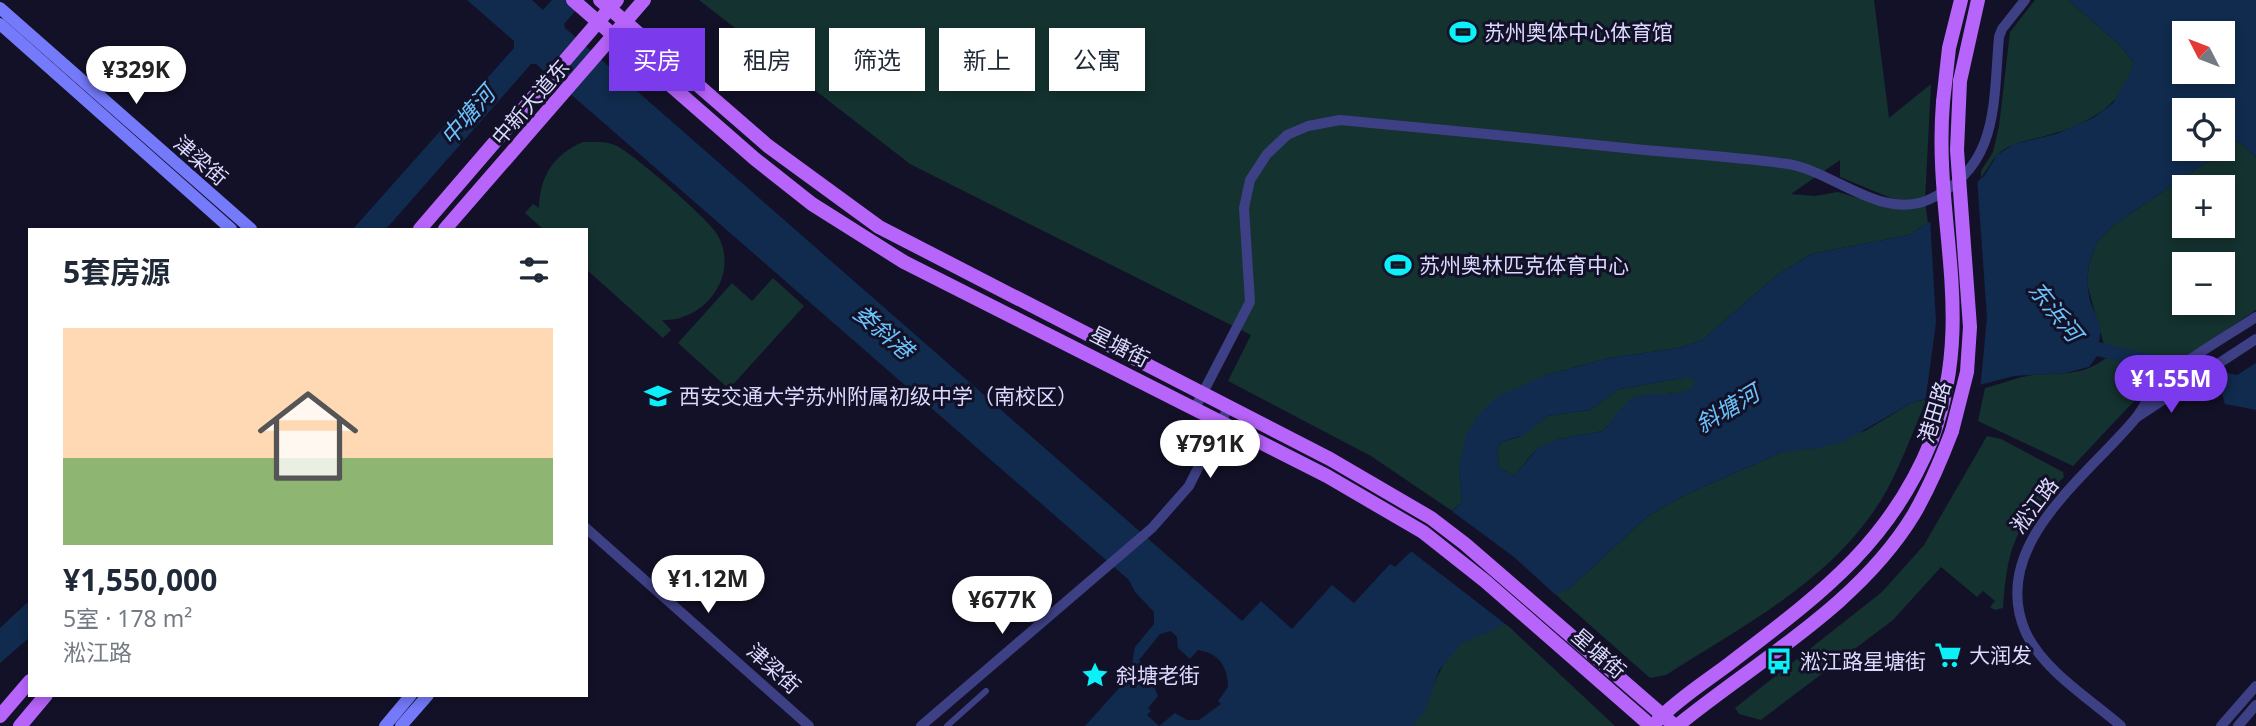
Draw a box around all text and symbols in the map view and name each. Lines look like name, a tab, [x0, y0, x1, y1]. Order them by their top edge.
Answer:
sports icon: 苏州奥体中心体育馆	[1448, 17, 1478, 47]
place label: 苏州奥体中心体育馆	[1484, 18, 1673, 46]
north arrow	[2172, 21, 2235, 84]
map controls	[2172, 21, 2235, 315]
chip: 买房	[609, 28, 705, 91]
chip: 租房	[719, 28, 815, 91]
chip: 筛选	[829, 28, 925, 91]
chip: 新上	[939, 28, 1035, 91]
chip: 公寓	[1049, 28, 1145, 91]
pin: ¥329K	[87, 46, 185, 106]
text: ¥329K	[102, 53, 170, 85]
street label: 中新大道东	[485, 53, 575, 151]
water label: 中塘河	[432, 75, 504, 152]
button: locate	[2172, 98, 2235, 161]
street label: 津梁街	[168, 129, 234, 191]
button: +	[2172, 175, 2235, 238]
sports icon: 苏州奥林匹克体育中心	[1383, 250, 1413, 280]
text: 5套房源	[63, 251, 170, 292]
icon: filters	[515, 251, 553, 289]
place label: 苏州奥林匹克体育中心	[1419, 251, 1629, 279]
button: −	[2172, 252, 2235, 315]
water label: 东浜河	[2022, 274, 2093, 351]
water label: 娄斜港	[847, 296, 923, 368]
street label: 星塘街	[1086, 319, 1154, 373]
pin: ¥1.55M	[2114, 356, 2228, 415]
text: ¥1.55M	[2131, 362, 2211, 394]
icon: home	[245, 373, 371, 499]
water label: 斜塘河	[1689, 374, 1768, 439]
street label: 港田路	[1911, 378, 1957, 446]
school or university icon: 西安交通大学苏州附属初级中学（南校区）	[643, 381, 673, 411]
place label: 西安交通大学苏州附属初级中学（南校区）	[679, 382, 1078, 410]
pin: ¥791K	[1161, 420, 1259, 480]
text: ¥791K	[1176, 427, 1244, 459]
street label: 淞江路	[2004, 471, 2064, 539]
pin: ¥1.12M	[651, 556, 765, 615]
text: ¥1,550,000	[63, 559, 217, 600]
text: ¥1.12M	[668, 562, 748, 594]
pin: ¥677K	[953, 576, 1051, 636]
text: ¥677K	[968, 583, 1036, 615]
text: 5室 · 178 m²	[63, 602, 192, 634]
street label: 星塘街	[1566, 622, 1632, 684]
text: 淞江路	[63, 636, 132, 668]
street label: 津梁街	[741, 637, 807, 699]
supermarket icon: 大润发	[1933, 640, 1963, 670]
place label: 大润发	[1969, 641, 2032, 669]
bus stop icon: 淞江路星塘街	[1764, 646, 1794, 676]
place label: 淞江路星塘街	[1800, 647, 1926, 675]
place icon: 斜塘老街	[1080, 660, 1110, 690]
place label: 斜塘老街	[1116, 661, 1200, 689]

